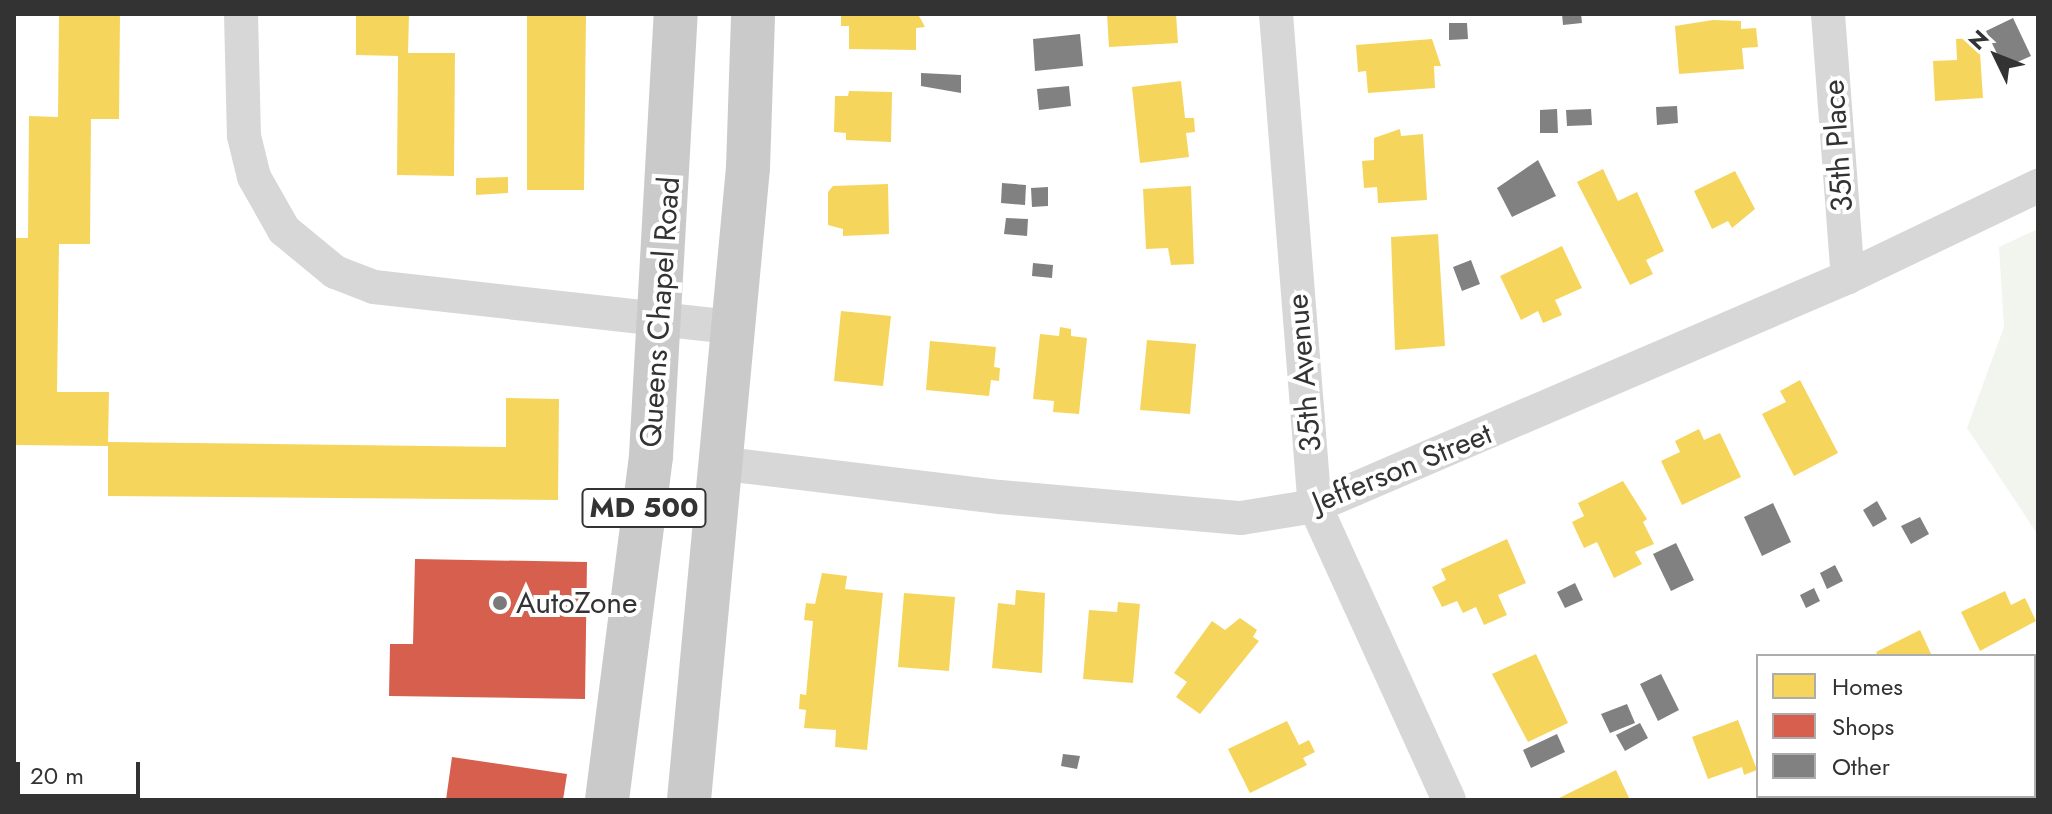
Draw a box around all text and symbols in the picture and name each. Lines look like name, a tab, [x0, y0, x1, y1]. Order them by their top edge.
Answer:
north arrow	[1956, 16, 2036, 96]
text: N	[1961, 22, 1996, 57]
street label: 35th Place	[1815, 79, 1861, 213]
street label: Queens Chapel Road	[633, 176, 687, 448]
street label: 35th Avenue	[1279, 292, 1329, 454]
street label: Jefferson Street	[1307, 416, 1497, 520]
road number: MD 500	[580, 484, 708, 532]
place label: AutoZone	[516, 585, 638, 621]
marker: AutoZone	[491, 594, 509, 612]
legend	[1756, 654, 2036, 798]
text: Homes	[1832, 669, 1903, 704]
text: Shops	[1832, 709, 1894, 744]
scale bar	[20, 746, 144, 796]
text: Other	[1832, 749, 1890, 784]
text: 20 m	[30, 758, 84, 793]

